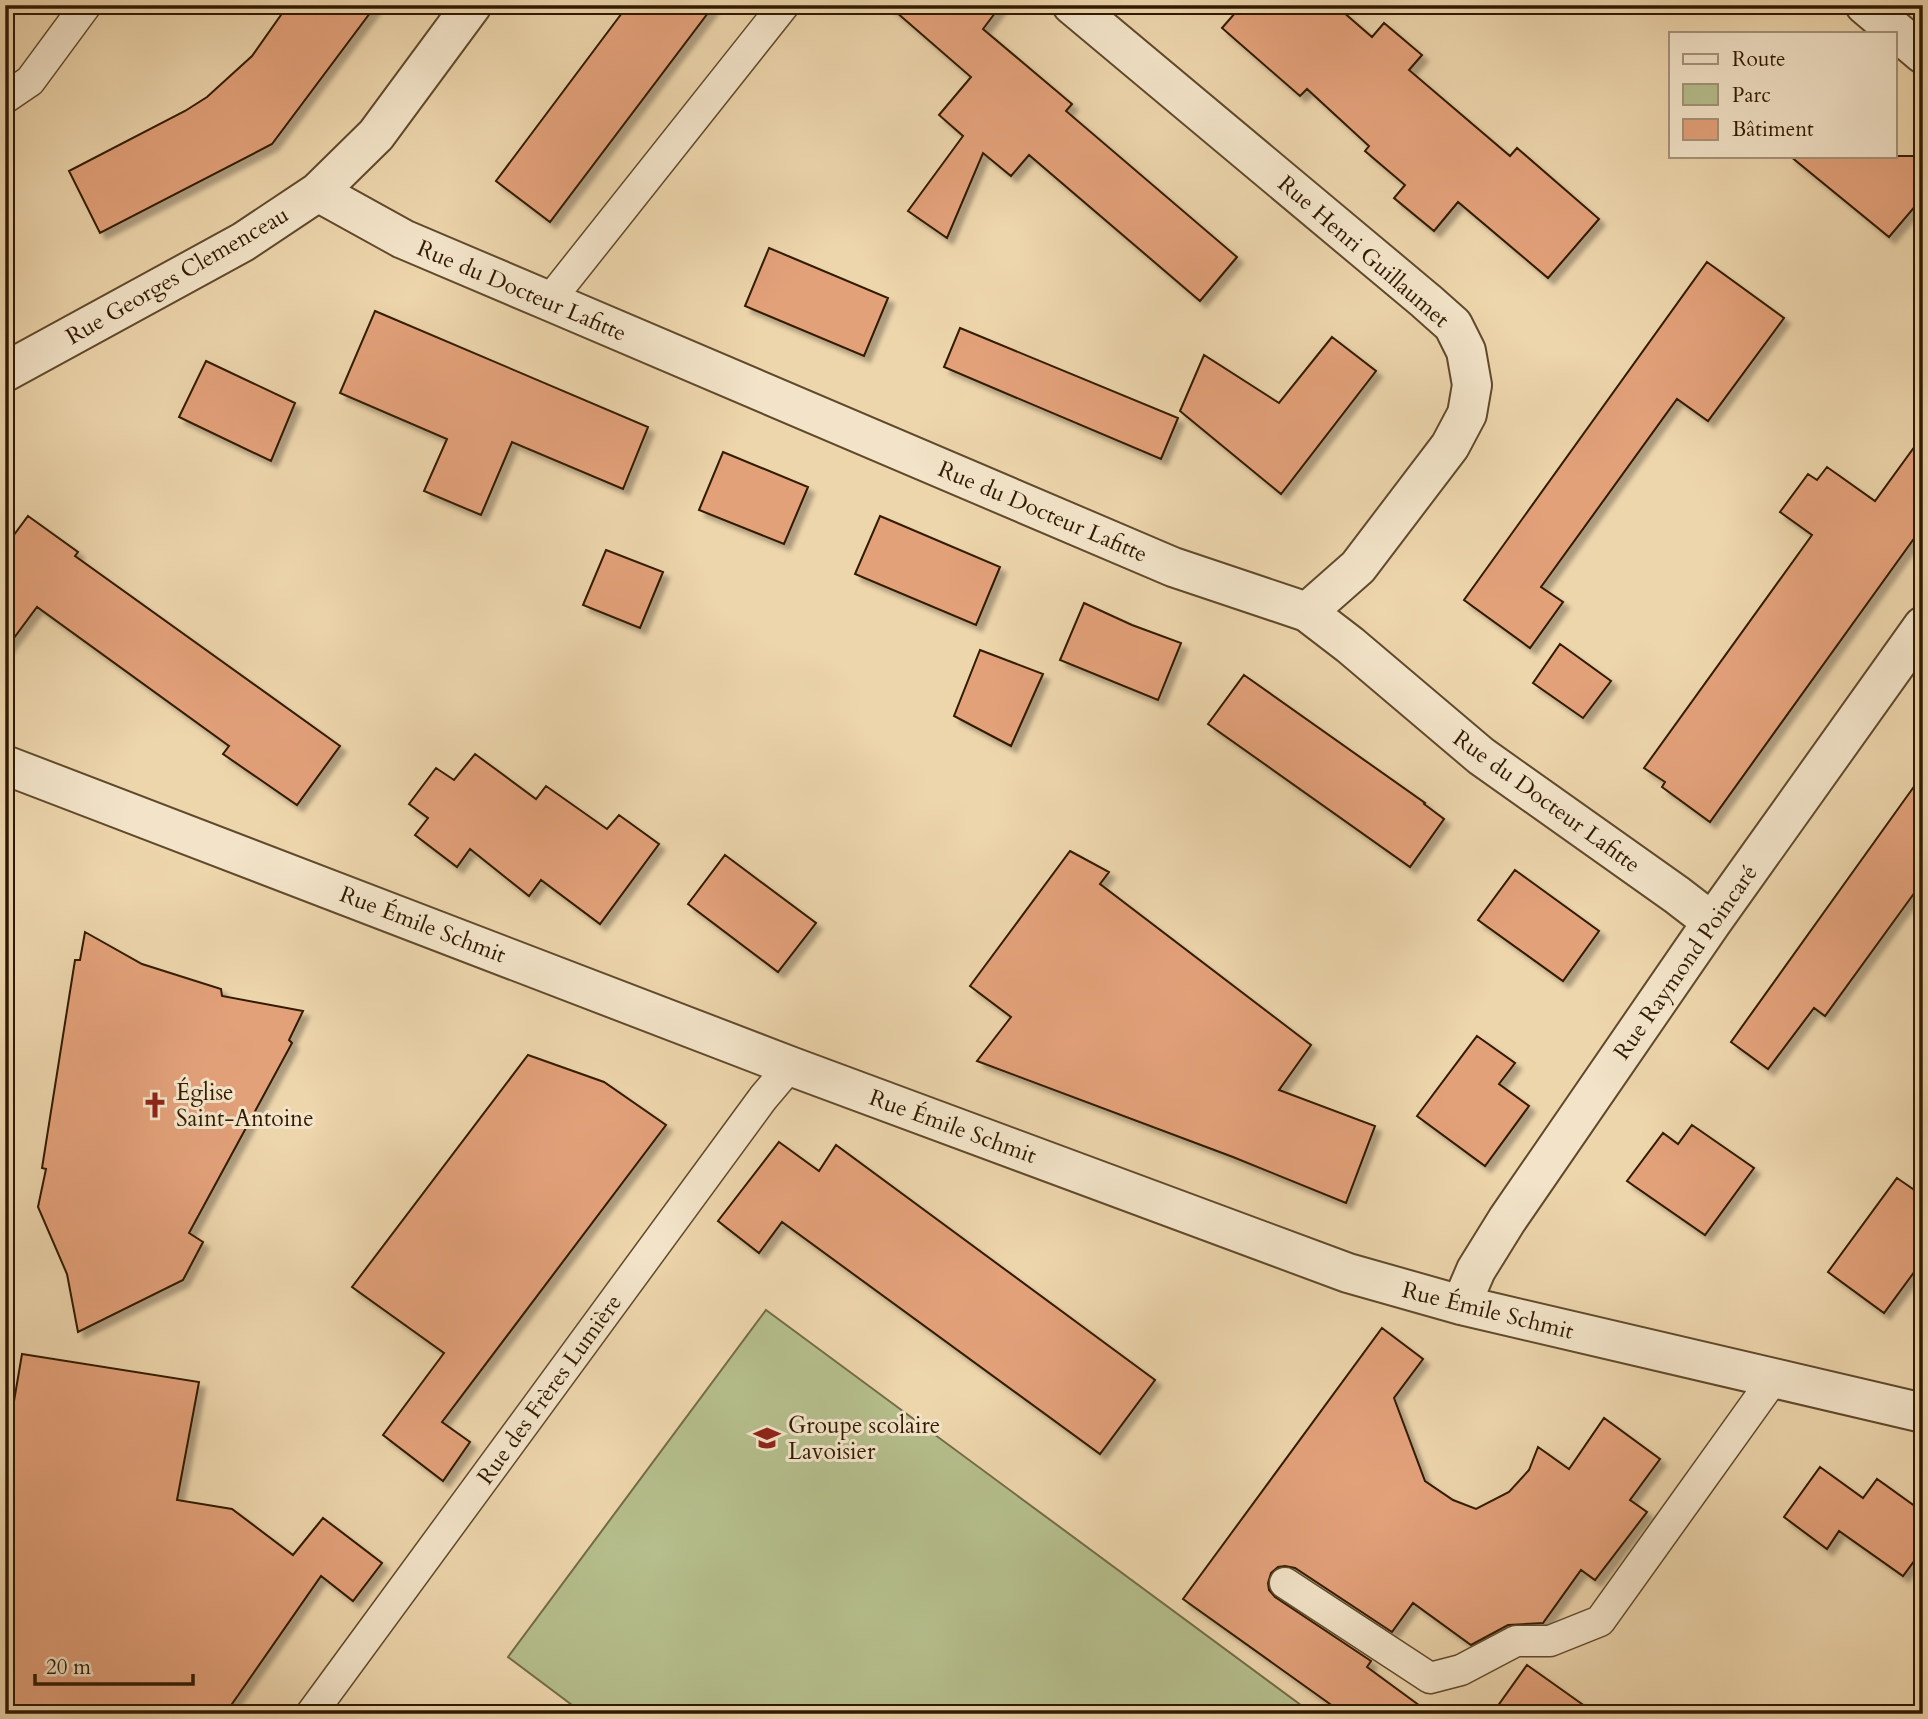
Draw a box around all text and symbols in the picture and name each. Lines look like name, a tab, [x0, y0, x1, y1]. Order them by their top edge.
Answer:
legend	[1669, 32, 1896, 158]
text: Route	[1732, 45, 1786, 74]
text: Parc	[1732, 81, 1771, 110]
text: Bâtiment	[1732, 115, 1814, 144]
street label: Rue Henri Guillaumet	[1271, 168, 1456, 334]
street label: Rue Georges Clemenceau	[60, 199, 294, 352]
street label: Rue du Docteur Lafitte	[412, 232, 631, 349]
street label: Rue du Docteur Lafitte	[933, 453, 1152, 570]
street label: Rue du Docteur Lafitte	[1447, 723, 1647, 880]
street label: Rue Raymond Poincaré	[1606, 859, 1764, 1066]
street label: Rue Émile Schmit	[335, 879, 510, 970]
place label: Église Saint-Antoine	[176, 1077, 314, 1134]
street label: Rue Émile Schmit	[865, 1082, 1041, 1171]
church icon: Église Saint-Antoine	[140, 1090, 170, 1120]
street label: Rue Émile Schmit	[1399, 1274, 1577, 1347]
street label: Rue des Frères Lumière	[470, 1288, 629, 1491]
place label: Groupe scolaire Lavoisier	[788, 1410, 940, 1467]
school or university icon: Groupe scolaire Lavoisier	[752, 1423, 782, 1453]
scale bar	[35, 1642, 192, 1686]
text: 20 m	[46, 1653, 91, 1682]

